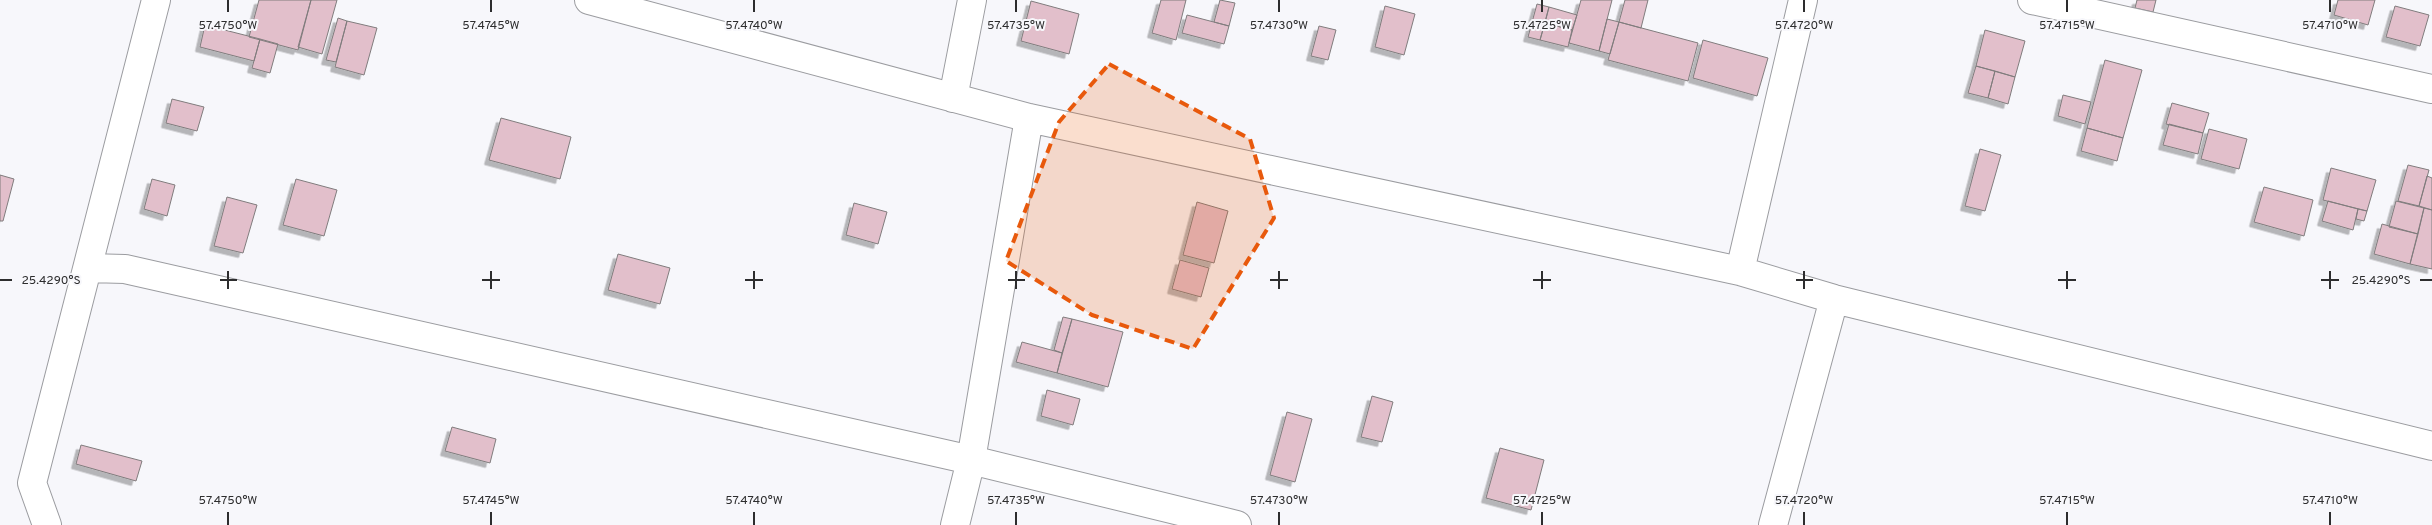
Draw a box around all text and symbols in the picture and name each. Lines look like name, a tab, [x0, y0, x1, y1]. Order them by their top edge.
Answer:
text: 57.4750°W	[199, 18, 257, 34]
text: 57.4745°W	[462, 18, 520, 34]
text: 57.4740°W	[725, 18, 783, 34]
text: 57.4735°W	[987, 18, 1045, 34]
text: 57.4730°W	[1250, 18, 1308, 34]
text: 57.4725°W	[1513, 18, 1571, 34]
text: 57.4720°W	[1775, 18, 1833, 34]
text: 57.4715°W	[2039, 18, 2095, 34]
text: 57.4710°W	[2302, 18, 2358, 34]
text: 25.4290°S	[21, 273, 81, 289]
text: 25.4290°S	[2351, 273, 2411, 289]
text: 57.4750°W	[199, 493, 257, 509]
text: 57.4745°W	[462, 493, 520, 509]
text: 57.4740°W	[725, 493, 783, 509]
text: 57.4735°W	[987, 493, 1045, 509]
text: 57.4730°W	[1250, 493, 1308, 509]
text: 57.4725°W	[1513, 493, 1571, 509]
text: 57.4720°W	[1775, 493, 1833, 509]
text: 57.4715°W	[2039, 493, 2095, 509]
text: 57.4710°W	[2302, 493, 2358, 509]

